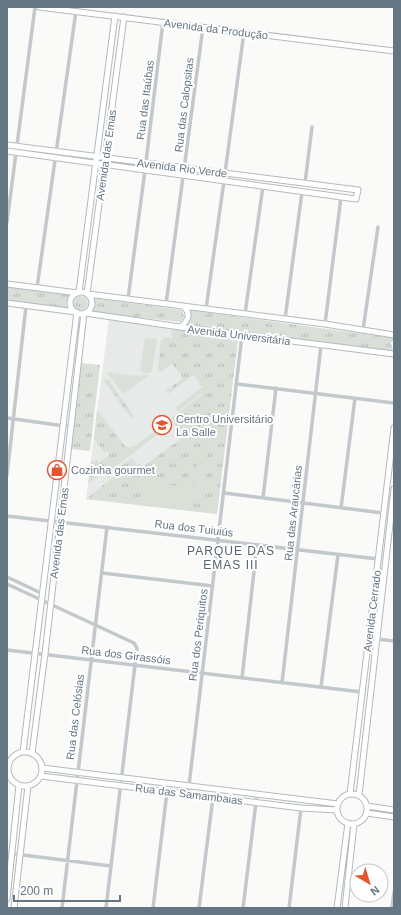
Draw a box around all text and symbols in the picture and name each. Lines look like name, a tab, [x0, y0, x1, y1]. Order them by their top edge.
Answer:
street label: Avenida da Produção	[163, 17, 269, 41]
street label: Rua das Calopsitas	[172, 56, 196, 153]
street label: Rua das Itaúbas	[134, 59, 156, 140]
street label: Avenida das Emas	[94, 108, 118, 201]
street label: Avenida Rio Verde	[136, 157, 228, 179]
street label: Avenida Universitária	[187, 323, 292, 347]
place label: Centro Universitário La Salle	[176, 413, 273, 438]
school or university icon: Centro Universitário La Salle	[151, 414, 173, 436]
shop icon: Cozinha gourmet	[46, 459, 68, 481]
place label: Cozinha gourmet	[71, 464, 155, 476]
street label: Rua das Araucárias	[282, 464, 304, 561]
street label: Avenida das Emas	[47, 486, 71, 579]
street label: Rua dos Tuiuiús	[154, 517, 234, 539]
district label: PARQUE DAS EMAS III	[187, 544, 275, 572]
street label: Avenida Cerrado	[361, 569, 383, 653]
street label: Rua dos Periquitos	[186, 588, 210, 682]
street label: Rua dos Girassóis	[81, 644, 172, 666]
street label: Rua das Celósias	[64, 673, 86, 761]
street label: Rua das Samambaias	[135, 781, 244, 807]
north arrow	[349, 863, 389, 903]
scale bar	[14, 877, 120, 903]
text: 200 m	[20, 884, 53, 898]
text: N	[368, 884, 382, 898]

